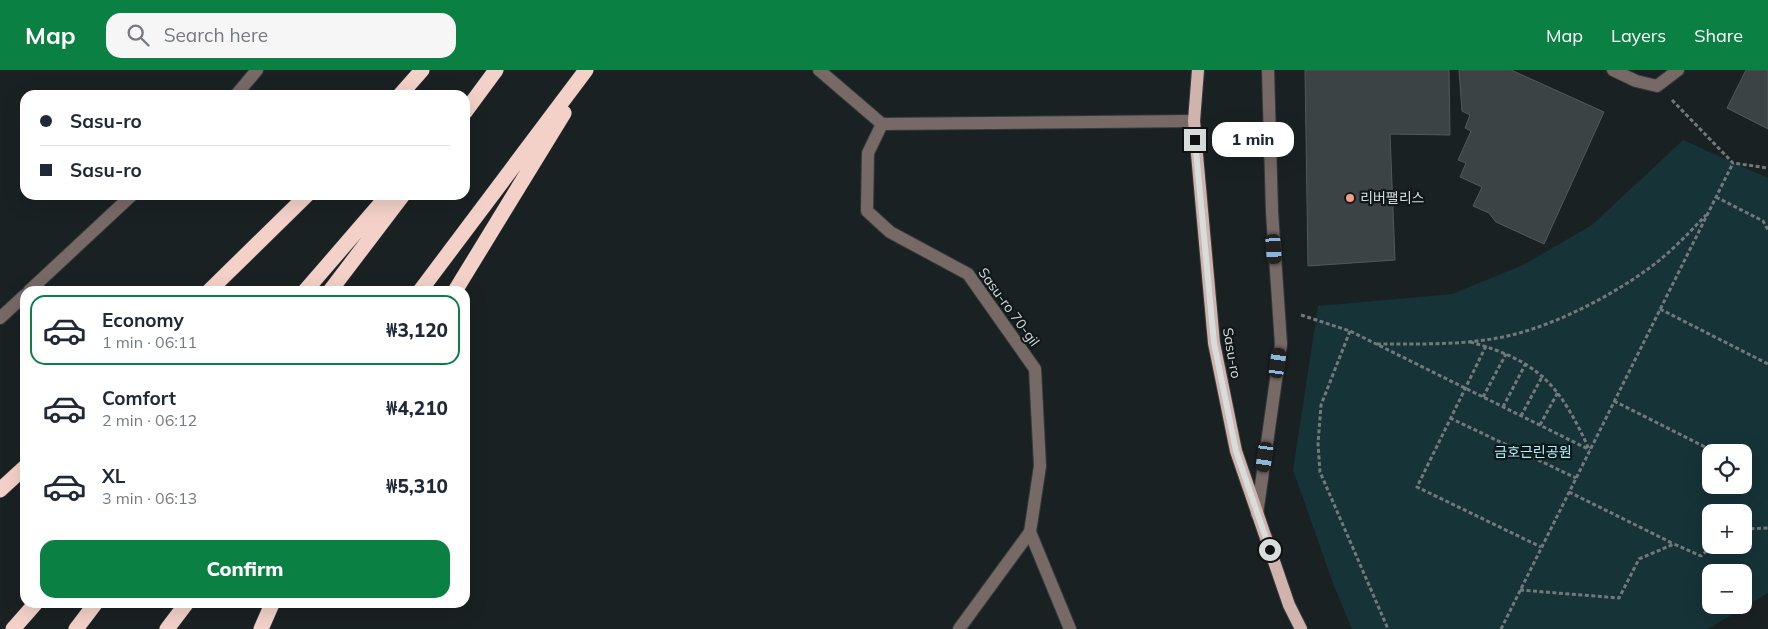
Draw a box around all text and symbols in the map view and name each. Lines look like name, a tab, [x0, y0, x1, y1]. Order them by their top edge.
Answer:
search box	[106, 13, 456, 58]
text: Map	[25, 20, 76, 50]
icon: search	[124, 21, 152, 49]
text: Search here	[164, 23, 268, 47]
text: Map	[1546, 24, 1583, 47]
text: Layers	[1611, 24, 1666, 47]
text: Share	[1694, 24, 1743, 47]
text: Sasu-ro	[70, 109, 142, 133]
callout: 1 min	[1212, 122, 1295, 158]
route end	[1184, 129, 1206, 151]
text: 1 min	[1232, 129, 1274, 149]
text: Sasu-ro	[70, 158, 142, 182]
place label: 리버팰리스	[1360, 189, 1425, 207]
marker: 리버팰리스	[1344, 192, 1356, 204]
car	[1265, 234, 1282, 264]
street label: Sasu-ro 70-gil	[974, 264, 1044, 350]
icon: car	[42, 308, 87, 353]
text: Economy	[102, 308, 184, 332]
text: ₩3,120	[386, 318, 448, 342]
street label: Sasu-ro	[1219, 326, 1245, 380]
text: 1 min · 06:11	[102, 332, 197, 352]
car	[1268, 347, 1287, 379]
icon: car	[42, 386, 87, 431]
text: Comfort	[102, 386, 176, 410]
text: ₩4,210	[386, 396, 448, 420]
text: 2 min · 06:12	[102, 410, 197, 430]
car	[1255, 441, 1274, 473]
park label: 금호근린공원	[1494, 443, 1572, 461]
map controls	[1702, 444, 1752, 614]
button: locate	[1702, 444, 1752, 494]
icon: car	[42, 464, 87, 509]
text: XL	[102, 464, 125, 488]
text: ₩5,310	[386, 474, 448, 498]
text: 3 min · 06:13	[102, 488, 197, 508]
button: +	[1702, 504, 1752, 554]
route start	[1259, 539, 1281, 561]
button: Confirm	[40, 540, 450, 598]
button: −	[1702, 564, 1752, 614]

